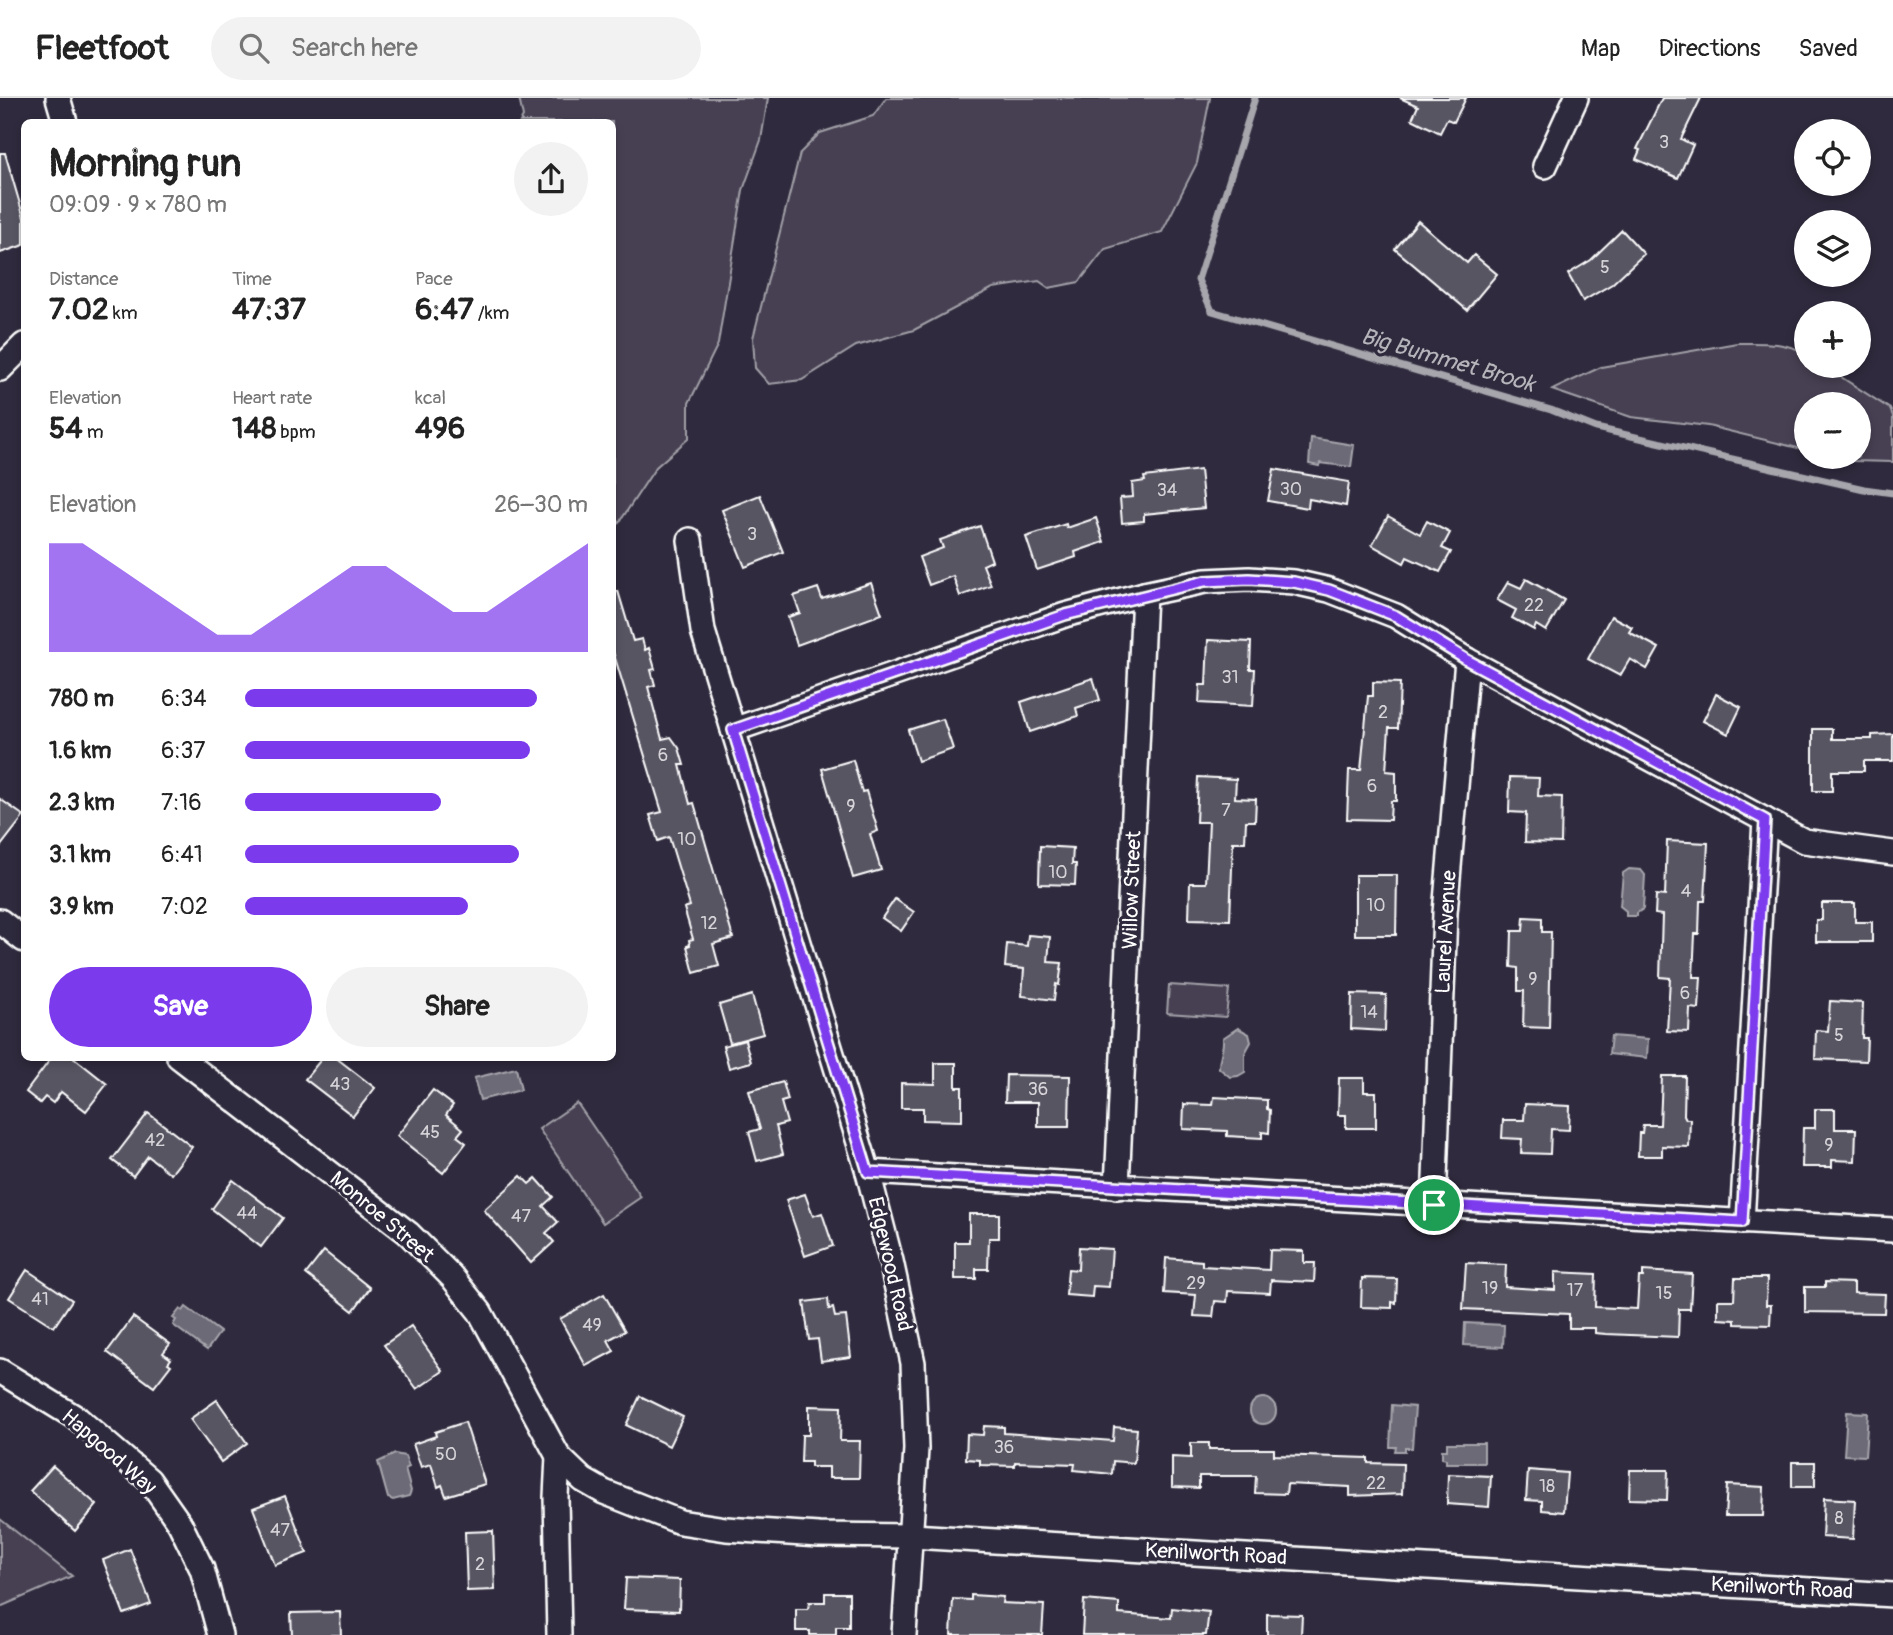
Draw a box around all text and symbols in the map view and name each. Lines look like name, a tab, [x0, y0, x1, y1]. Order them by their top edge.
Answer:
search box	[211, 17, 701, 80]
text: Fleetfoot	[35, 28, 169, 69]
icon: search	[235, 29, 273, 67]
text: Search here	[291, 32, 418, 64]
text: Map	[1581, 34, 1621, 63]
text: Directions	[1659, 34, 1760, 63]
text: Saved	[1798, 34, 1858, 63]
map controls	[1794, 119, 1871, 469]
button: locate	[1794, 119, 1871, 196]
house number: 3	[1659, 131, 1669, 154]
text: Morning run	[49, 140, 241, 188]
button: share	[514, 142, 588, 216]
text: 09:09 · 9 × 780 m	[49, 190, 227, 219]
button: layers	[1794, 210, 1871, 287]
house number: 5	[1600, 256, 1610, 279]
text: Distance	[49, 267, 118, 291]
text: Time	[232, 267, 272, 291]
text: Pace	[415, 267, 453, 291]
text: 7.02	[49, 291, 109, 328]
text: 47:37	[232, 291, 306, 328]
text: 6:47	[415, 291, 474, 328]
text: km	[109, 301, 138, 325]
text: /km	[474, 301, 510, 325]
button: +	[1794, 301, 1871, 378]
water label: Big Bummet Brook	[1358, 321, 1540, 399]
text: Elevation	[49, 386, 121, 410]
text: Heart rate	[232, 386, 312, 410]
text: kcal	[415, 386, 446, 410]
button: −	[1794, 392, 1871, 469]
text: 54	[49, 410, 83, 447]
text: 148	[232, 410, 276, 447]
text: 496	[415, 410, 465, 447]
text: m	[83, 420, 104, 444]
text: bpm	[276, 420, 316, 444]
house number: 30	[1280, 478, 1302, 501]
house number: 34	[1157, 479, 1178, 502]
text: Elevation	[49, 490, 137, 519]
text: 26–30 m	[494, 490, 588, 519]
house number: 3	[747, 523, 757, 546]
house number: 22	[1524, 594, 1544, 617]
house number: 31	[1221, 666, 1239, 689]
text: 780 m	[49, 684, 114, 713]
text: 6:34	[161, 684, 207, 713]
house number: 2	[1378, 701, 1388, 724]
text: 1.6 km	[49, 736, 111, 765]
text: 6:37	[161, 736, 206, 765]
house number: 6	[658, 744, 668, 767]
house number: 6	[1367, 775, 1377, 798]
text: 2.3 km	[49, 788, 115, 817]
text: 7:16	[161, 788, 202, 817]
house number: 9	[846, 795, 856, 818]
house number: 7	[1221, 799, 1231, 822]
house number: 10	[677, 828, 697, 851]
street label: Willow Street	[1116, 830, 1148, 950]
text: 3.1 km	[49, 840, 111, 869]
text: 6:41	[161, 840, 203, 869]
house number: 10	[1048, 861, 1068, 884]
street label: Laurel Avenue	[1429, 869, 1463, 994]
house number: 4	[1681, 880, 1692, 903]
text: 3.9 km	[49, 892, 114, 921]
text: 7:02	[161, 892, 208, 921]
house number: 10	[1366, 894, 1386, 917]
house number: 12	[700, 912, 718, 935]
button: Save	[49, 967, 312, 1047]
button: Share	[326, 967, 588, 1047]
house number: 9	[1528, 968, 1538, 991]
house number: 6	[1680, 982, 1690, 1005]
house number: 14	[1360, 1001, 1378, 1024]
house number: 5	[1834, 1024, 1844, 1047]
house number: 43	[330, 1073, 350, 1096]
house number: 36	[1028, 1078, 1048, 1101]
house number: 45	[420, 1121, 440, 1144]
house number: 42	[145, 1129, 165, 1152]
house number: 9	[1824, 1134, 1834, 1157]
street label: Monroe Street	[324, 1165, 440, 1269]
pin	[1404, 1175, 1464, 1235]
icon: arrive	[1415, 1186, 1453, 1224]
street label: Edgewood Road	[861, 1194, 919, 1334]
house number: 44	[237, 1202, 258, 1225]
house number: 47	[511, 1205, 531, 1228]
house number: 29	[1186, 1272, 1206, 1295]
house number: 19	[1482, 1277, 1498, 1300]
house number: 17	[1567, 1279, 1584, 1302]
house number: 15	[1656, 1282, 1672, 1305]
house number: 41	[31, 1288, 49, 1311]
house number: 49	[582, 1314, 602, 1337]
street label: Hapgood Way	[56, 1403, 162, 1501]
house number: 36	[994, 1436, 1014, 1459]
house number: 50	[435, 1443, 457, 1466]
house number: 22	[1366, 1472, 1386, 1495]
house number: 18	[1539, 1475, 1555, 1498]
house number: 8	[1834, 1507, 1844, 1530]
house number: 47	[270, 1519, 290, 1542]
street label: Kenilworth Road	[1144, 1537, 1288, 1571]
house number: 2	[475, 1553, 485, 1576]
street label: Kenilworth Road	[1710, 1571, 1854, 1605]

